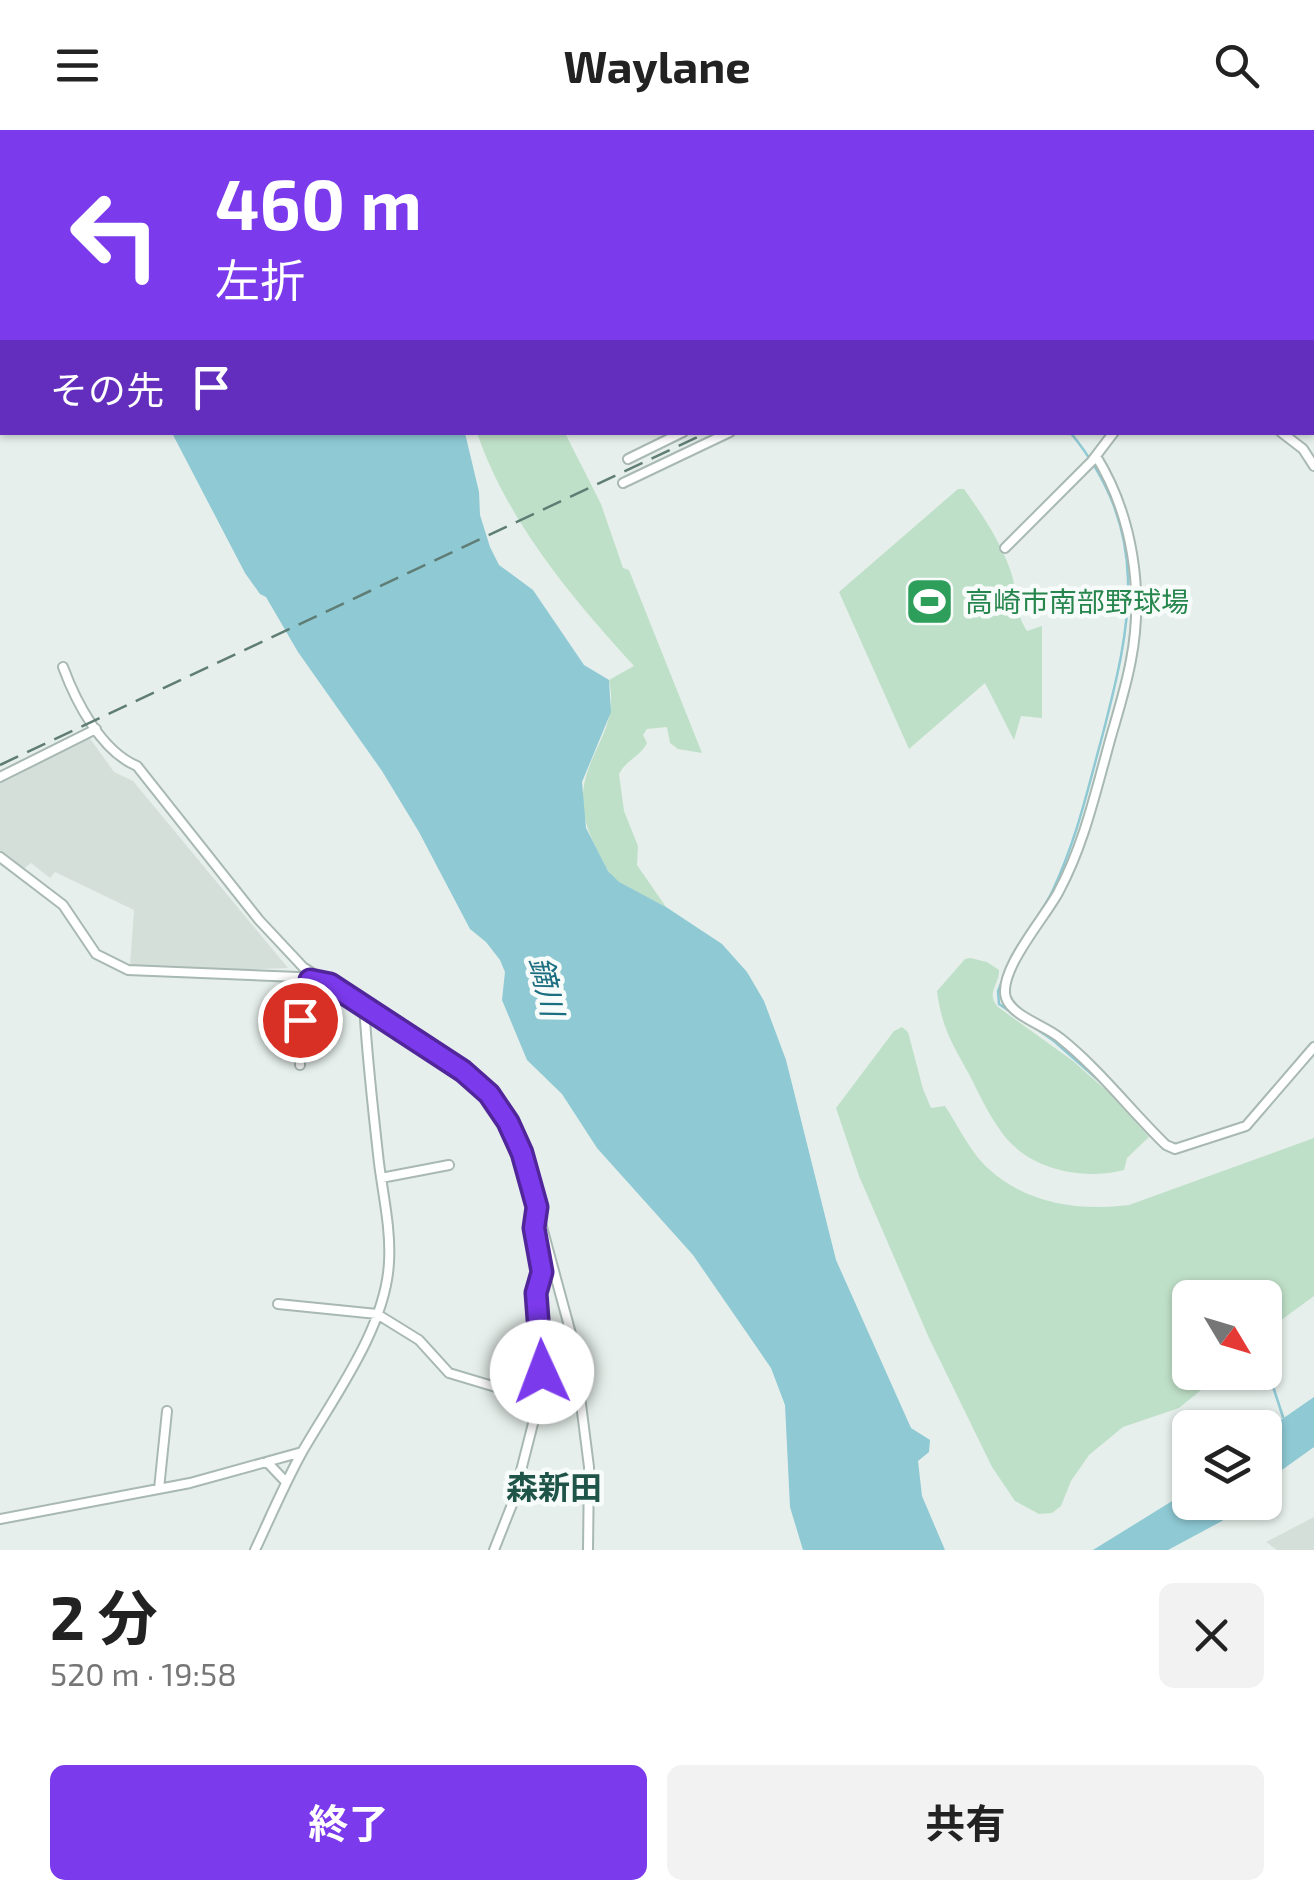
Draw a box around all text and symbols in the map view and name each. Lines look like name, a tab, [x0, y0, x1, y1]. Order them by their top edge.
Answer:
icon: menu	[50, 38, 105, 93]
text: Waylane	[563, 38, 751, 92]
icon: search	[1209, 38, 1264, 93]
text: 460 m	[215, 160, 422, 244]
icon: left	[50, 170, 180, 300]
text: 左折	[215, 252, 305, 306]
icon: arrive	[184, 360, 239, 415]
text: その先	[50, 366, 164, 412]
sports icon: 高崎市南部野球場	[904, 575, 956, 627]
place label: 高崎市南部野球場	[965, 584, 1189, 618]
water label: 鏑川	[524, 953, 573, 1022]
pin	[258, 978, 343, 1063]
icon: arrive	[273, 993, 328, 1048]
north arrow	[1172, 1280, 1282, 1390]
map controls	[1172, 1280, 1282, 1520]
position arrow	[490, 1320, 594, 1424]
button: layers	[1172, 1410, 1282, 1520]
district label: 森新田	[506, 1467, 602, 1505]
text: 2 分	[50, 1580, 158, 1652]
button: close	[1159, 1583, 1264, 1688]
text: 520 m · 19:58	[50, 1654, 237, 1692]
button: 終了	[50, 1765, 647, 1880]
button: 共有	[667, 1765, 1264, 1880]

